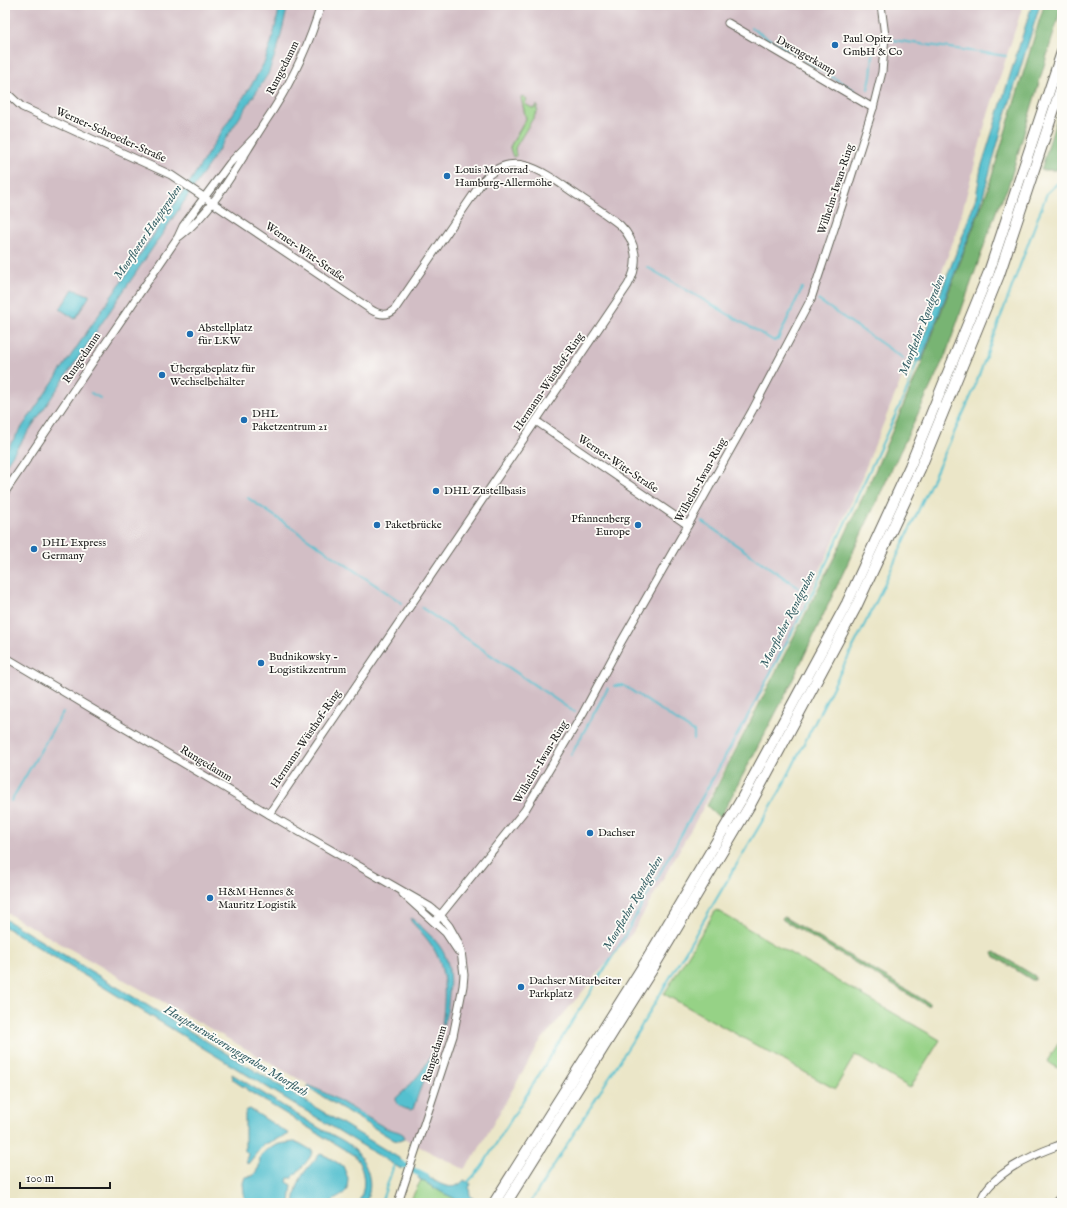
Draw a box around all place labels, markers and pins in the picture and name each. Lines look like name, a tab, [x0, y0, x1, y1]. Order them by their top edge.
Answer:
place label: Paul Opitz GmbH & Co	[843, 32, 902, 59]
marker: Paul Opitz GmbH & Co	[830, 40, 840, 50]
place label: Louis Motorrad Hamburg-Allermöhe	[455, 163, 552, 190]
marker: Louis Motorrad Hamburg-Allermöhe	[442, 171, 452, 181]
place label: Abstellplatz für LKW	[197, 321, 253, 348]
marker: Abstellplatz für LKW	[185, 329, 195, 339]
place label: Übergabeplatz für Wechselbehälter	[170, 362, 255, 389]
marker: Übergabeplatz für Wechselbehälter	[157, 370, 167, 380]
place label: DHL Paketzentrum 21	[252, 407, 327, 434]
marker: DHL Paketzentrum 21	[239, 415, 249, 425]
place label: DHL Zustellbasis	[444, 484, 526, 498]
marker: DHL Zustellbasis	[431, 486, 441, 496]
place label: Pfannenberg Europe	[571, 512, 631, 539]
place label: Paketbrücke	[385, 518, 442, 532]
marker: Paketbrücke	[372, 520, 382, 530]
marker: Pfannenberg Europe	[633, 520, 643, 530]
place label: DHL Express Germany	[42, 536, 106, 563]
marker: DHL Express Germany	[29, 544, 39, 554]
place label: Budnikowsky - Logistikzentrum	[269, 650, 347, 677]
marker: Budnikowsky - Logistikzentrum	[256, 658, 266, 668]
place label: Dachser	[598, 826, 635, 840]
marker: Dachser	[585, 828, 595, 838]
place label: H&M Hennes & Mauritz Logistik	[218, 885, 296, 912]
marker: H&M Hennes & Mauritz Logistik	[205, 893, 215, 903]
place label: Dachser Mitarbeiter Parkplatz	[529, 974, 621, 1001]
marker: Dachser Mitarbeiter Parkplatz	[516, 982, 526, 992]

